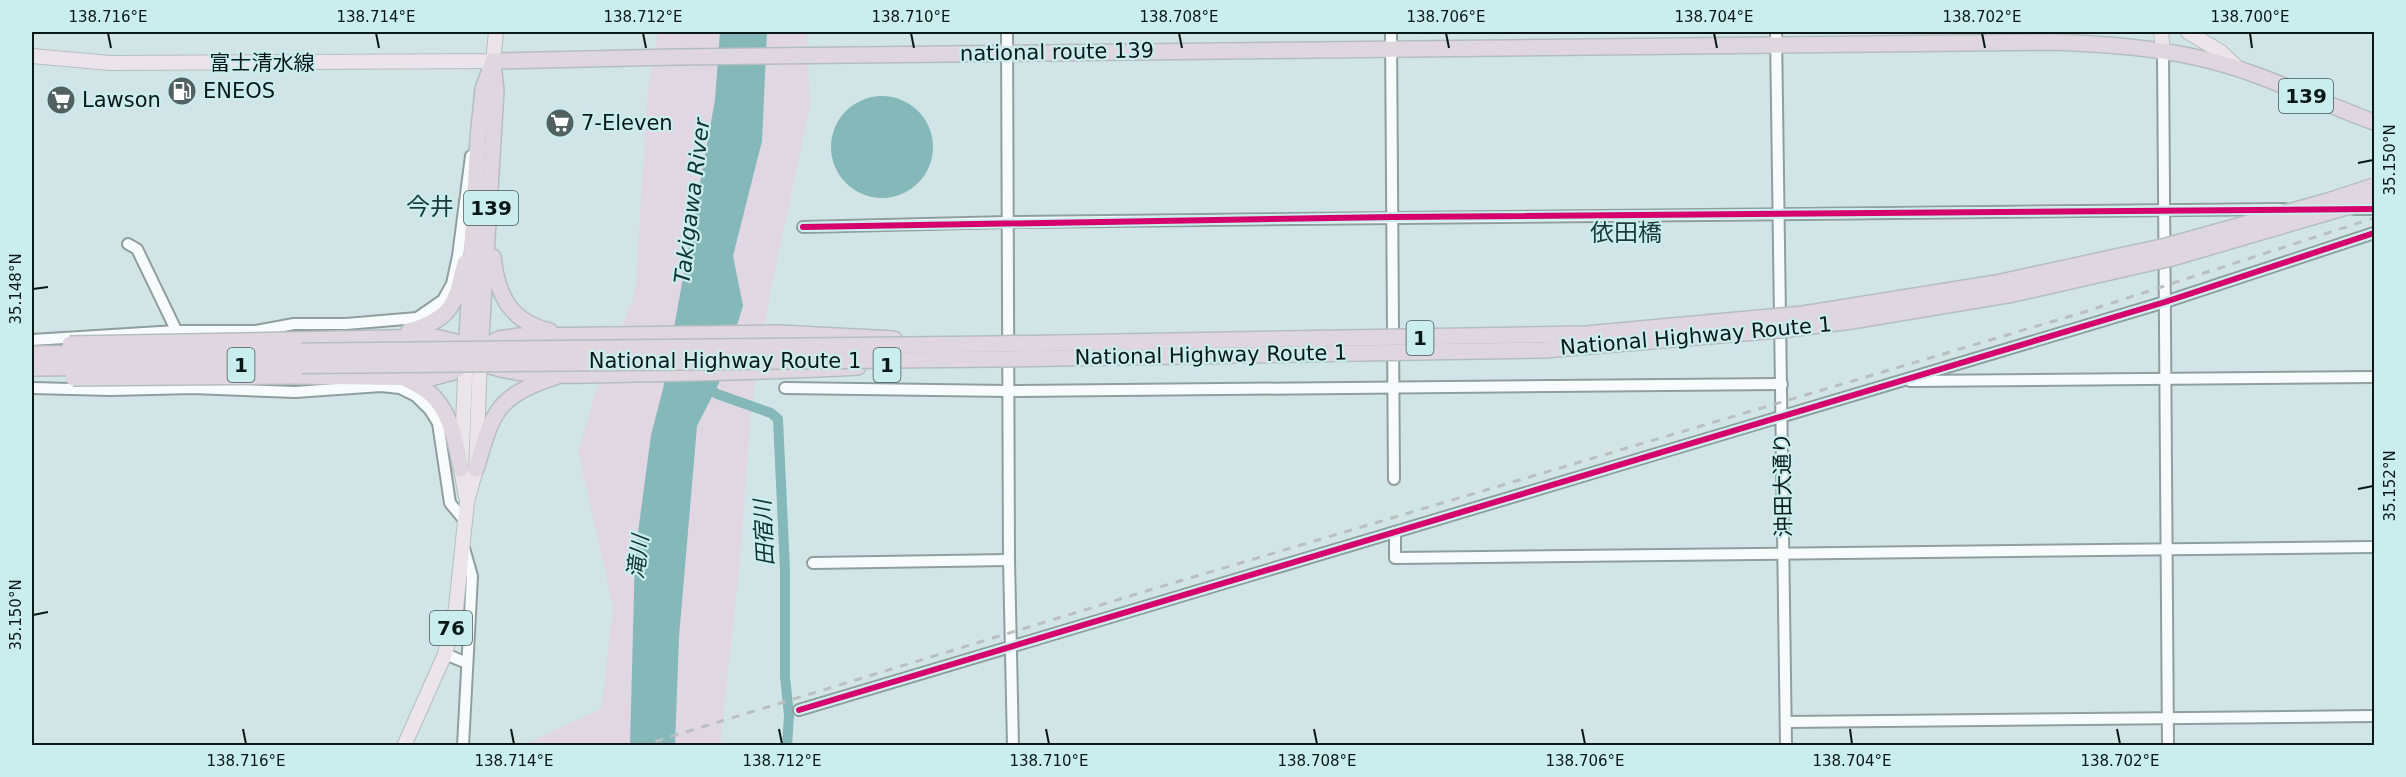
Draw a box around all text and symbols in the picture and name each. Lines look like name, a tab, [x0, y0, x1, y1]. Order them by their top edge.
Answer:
text: 138.716°E	[68, 8, 148, 26]
text: 138.714°E	[336, 8, 416, 26]
text: 138.712°E	[603, 8, 683, 26]
text: 138.710°E	[871, 8, 951, 26]
text: 138.708°E	[1139, 8, 1219, 26]
text: 138.706°E	[1406, 8, 1486, 26]
text: 138.704°E	[1674, 8, 1754, 26]
text: 138.702°E	[1942, 8, 2022, 26]
text: 138.700°E	[2210, 8, 2290, 26]
street label: national route 139	[960, 38, 1154, 66]
street label: 富士清水線	[210, 51, 315, 75]
fuel station icon: ENEOS	[166, 75, 198, 107]
place label: ENEOS	[203, 79, 275, 103]
road number: 139	[2279, 79, 2333, 113]
supermarket icon: Lawson	[45, 84, 77, 116]
place label: Lawson	[82, 88, 161, 112]
supermarket icon: 7-Eleven	[544, 107, 576, 139]
place label: 7-Eleven	[581, 111, 673, 135]
water label: Takigawa River	[669, 115, 715, 285]
text: 35.150°N	[2381, 124, 2399, 196]
road number: 139	[464, 191, 518, 225]
district label: 今井	[406, 193, 454, 221]
district label: 依田橋	[1590, 219, 1662, 247]
text: 35.148°N	[7, 253, 25, 325]
street label: National Highway Route 1	[1559, 312, 1833, 360]
road number: 1	[1406, 321, 1434, 355]
street label: National Highway Route 1	[1075, 341, 1347, 369]
road number: 1	[228, 348, 254, 382]
road number: 1	[874, 348, 900, 382]
street label: National Highway Route 1	[589, 349, 861, 373]
street label: 沖田大通り	[1770, 432, 1796, 538]
text: 35.152°N	[2381, 450, 2399, 522]
water label: 田宿川	[750, 497, 778, 567]
water label: 滝川	[623, 532, 653, 580]
text: 35.150°N	[7, 579, 25, 651]
road number: 76	[430, 611, 472, 645]
text: 138.716°E	[206, 752, 286, 770]
text: 138.714°E	[474, 752, 554, 770]
text: 138.712°E	[742, 752, 822, 770]
text: 138.710°E	[1009, 752, 1089, 770]
text: 138.708°E	[1277, 752, 1357, 770]
text: 138.706°E	[1545, 752, 1625, 770]
text: 138.704°E	[1812, 752, 1892, 770]
text: 138.702°E	[2080, 752, 2160, 770]

